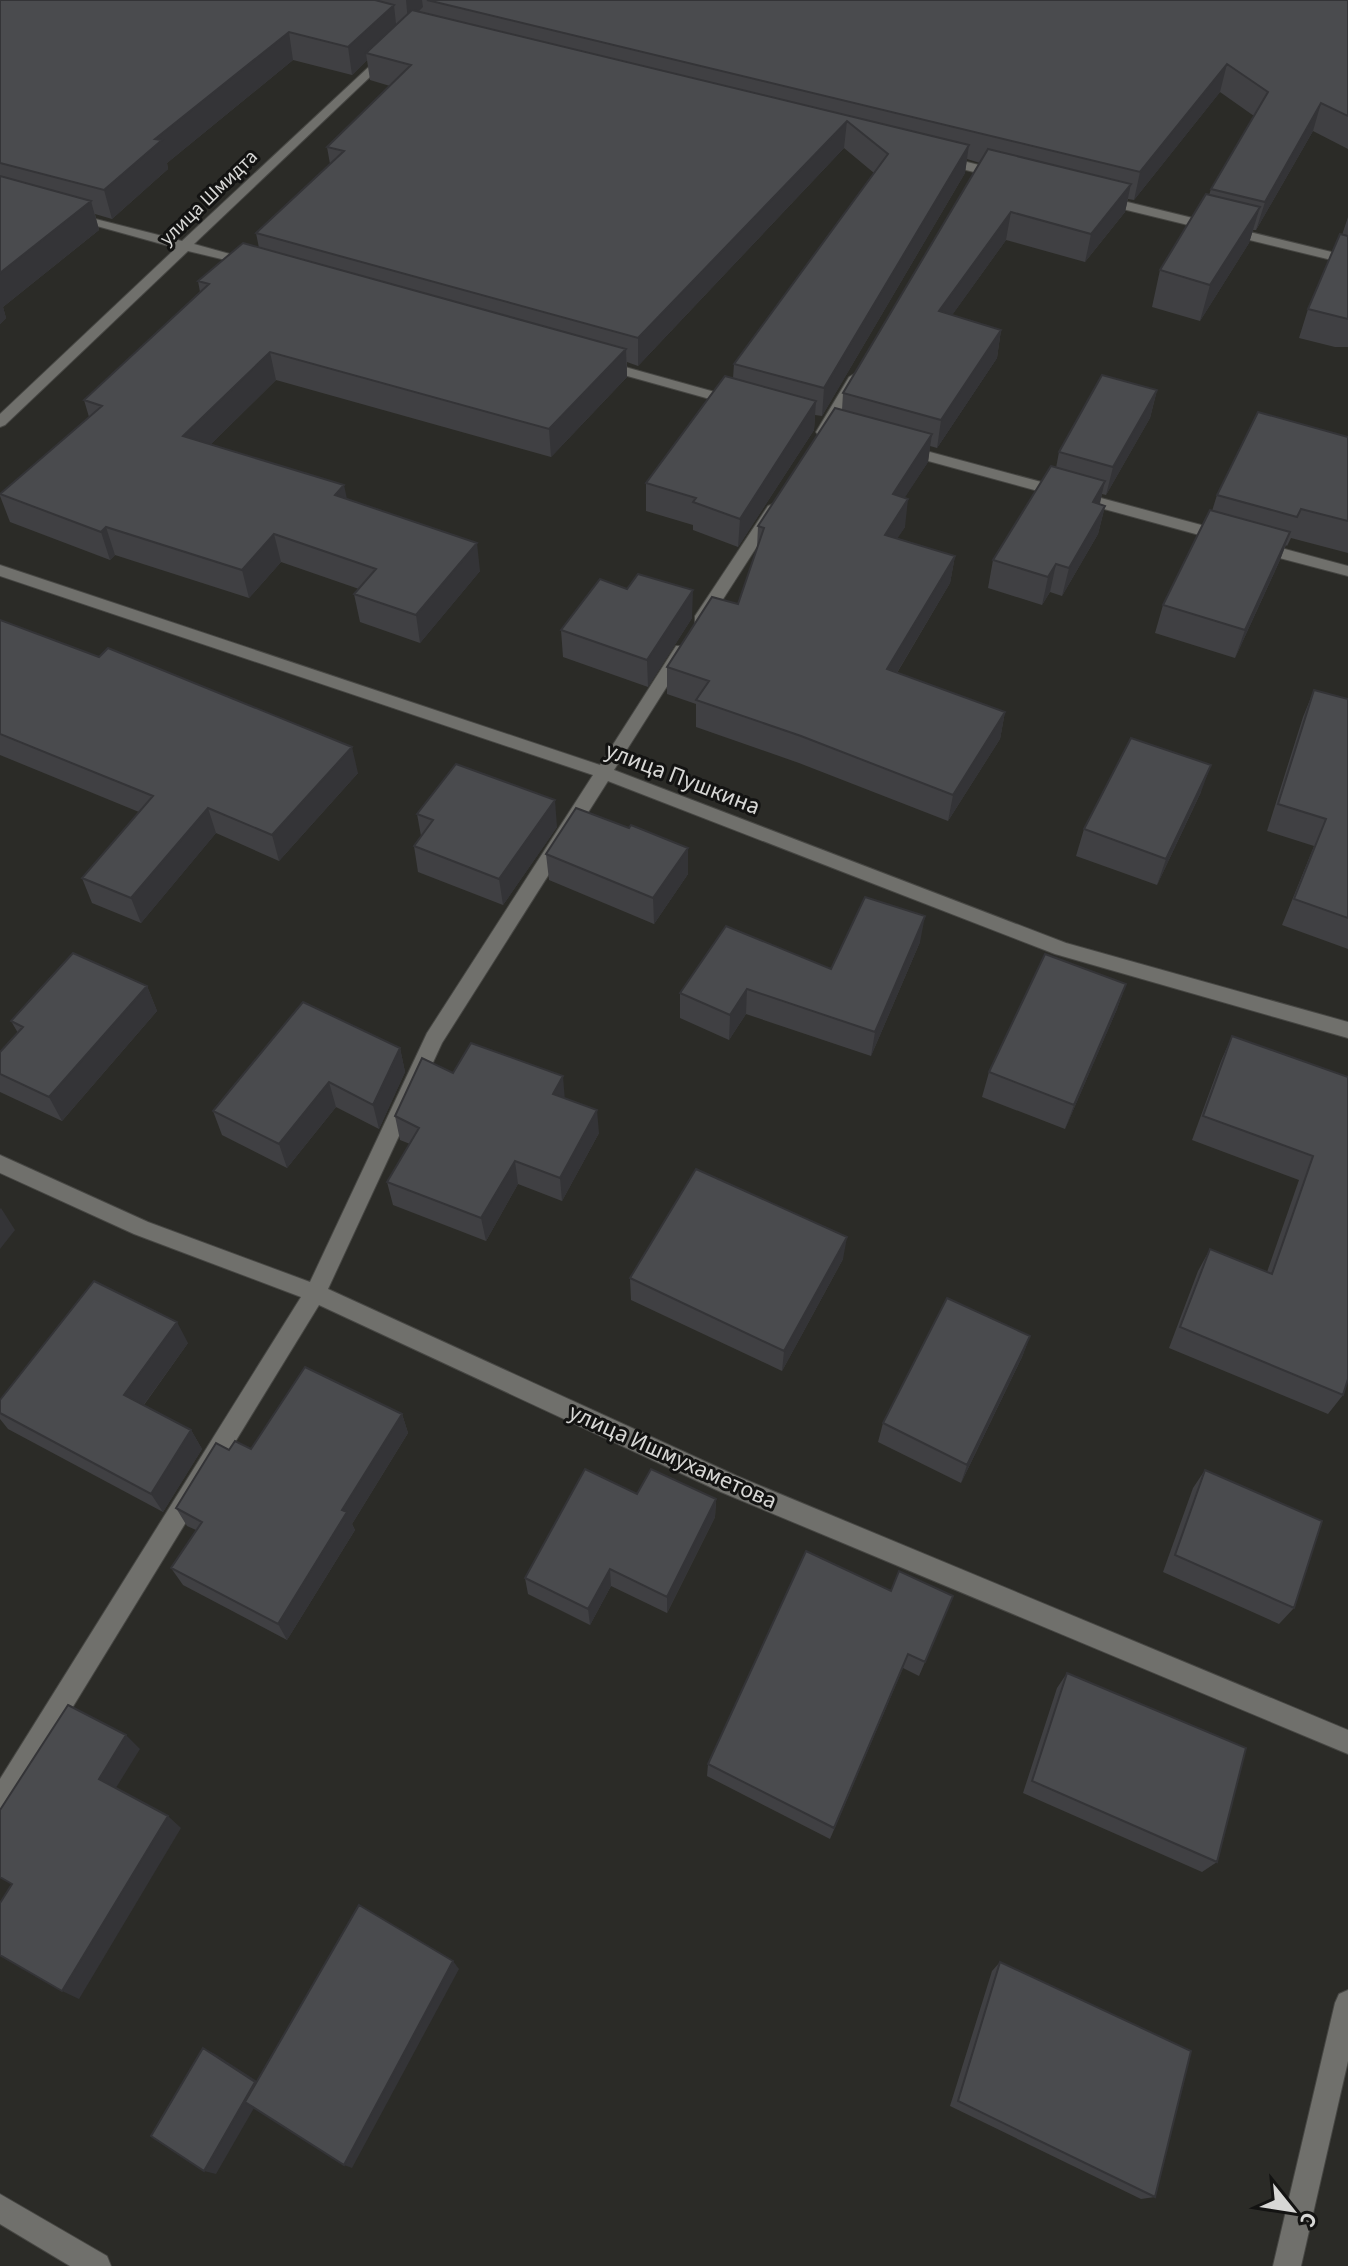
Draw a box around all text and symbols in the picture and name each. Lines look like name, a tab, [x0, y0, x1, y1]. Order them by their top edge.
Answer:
street label: улица Шмидта	[153, 143, 264, 252]
street label: улица Пушкина	[600, 733, 765, 824]
street label: улица Ишмухаметова	[563, 1395, 783, 1518]
north arrow	[1252, 2170, 1332, 2250]
text: С	[1291, 2206, 1326, 2233]

